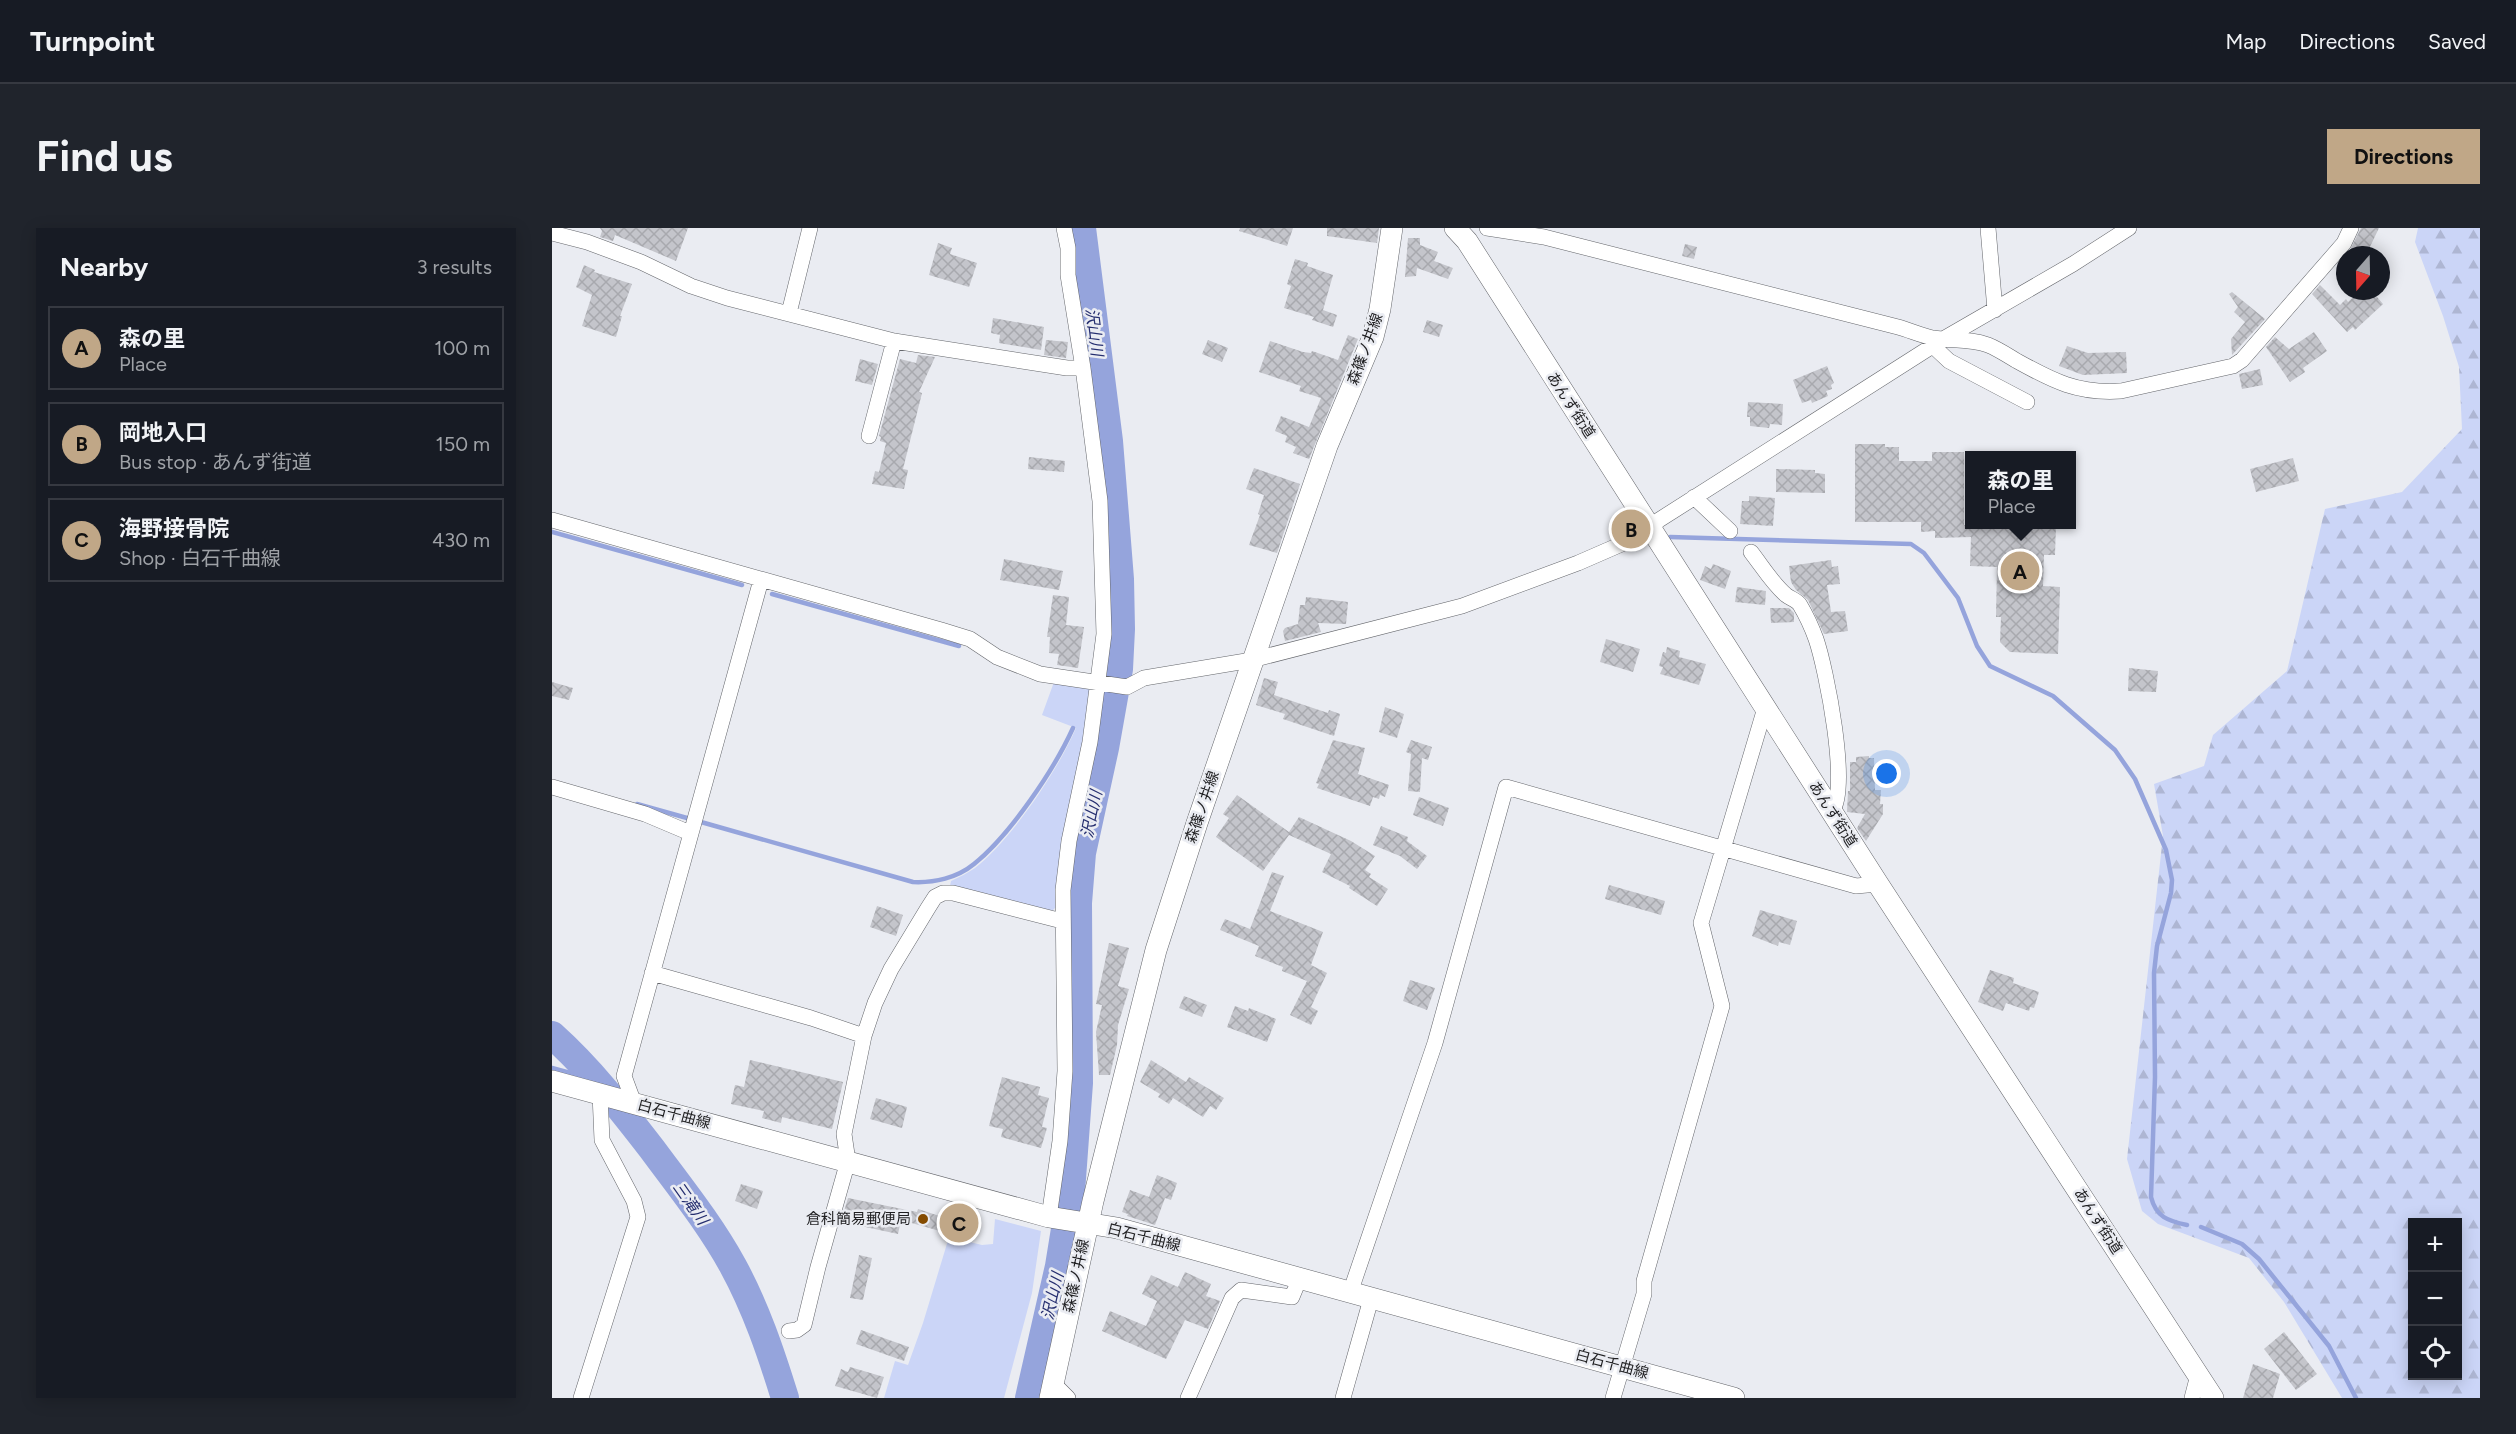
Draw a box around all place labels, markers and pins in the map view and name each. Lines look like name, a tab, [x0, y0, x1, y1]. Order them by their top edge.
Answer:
pin: B	[1612, 506, 1650, 552]
pin: A	[2000, 548, 2040, 594]
pin: C	[940, 1200, 978, 1246]
place label: 倉科簡易郵便局	[806, 1210, 911, 1228]
marker: 倉科簡易郵便局	[916, 1212, 930, 1226]

